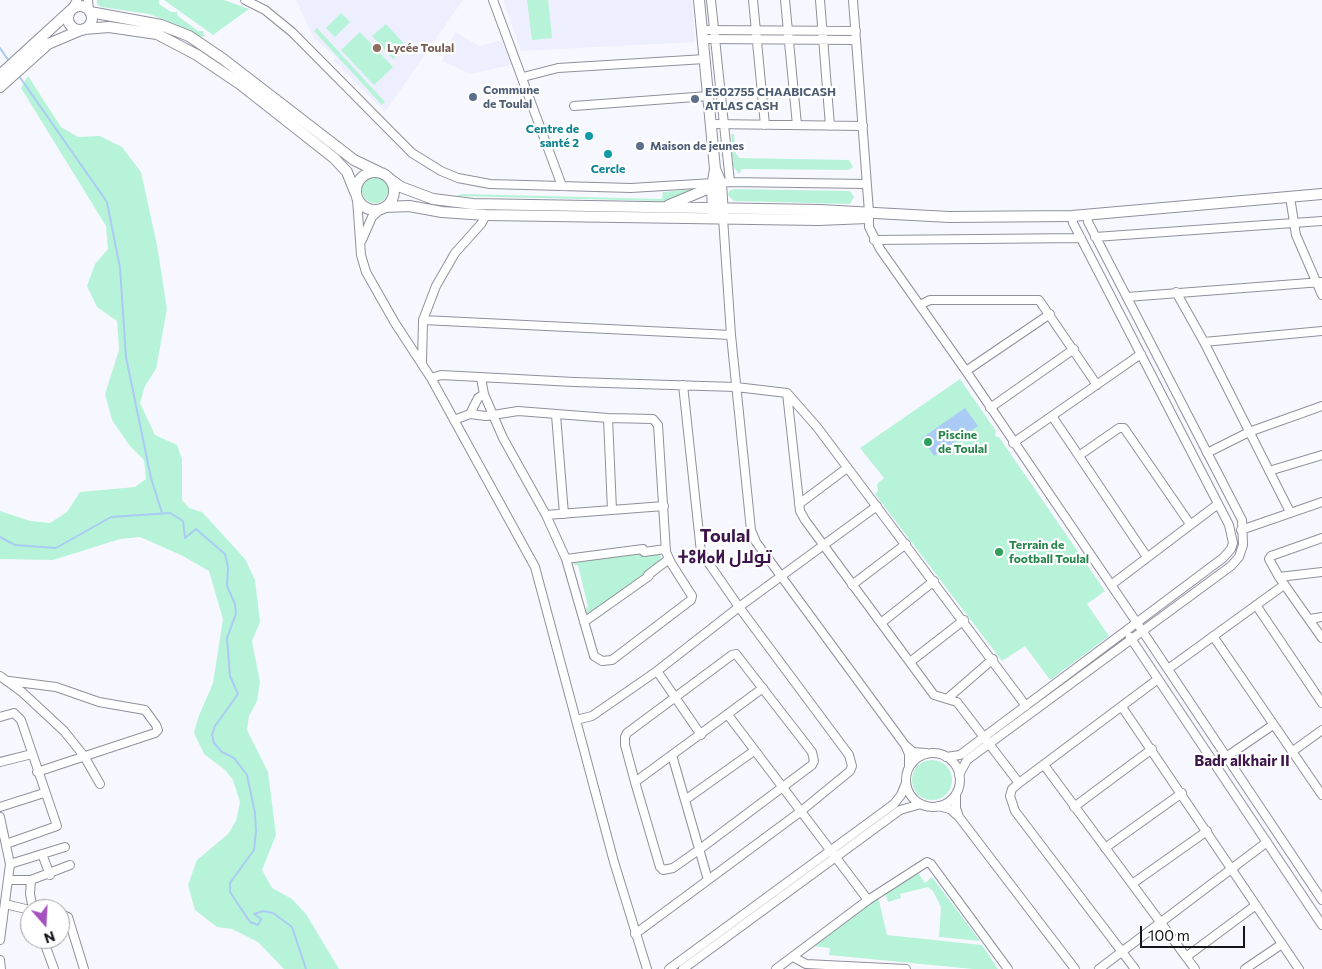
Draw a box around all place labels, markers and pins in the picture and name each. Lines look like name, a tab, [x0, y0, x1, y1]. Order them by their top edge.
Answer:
place label: Lycée Toulal	[387, 41, 454, 55]
marker: Lycée Toulal	[371, 42, 383, 54]
place label: Commune de Toulal	[483, 83, 539, 111]
place label: ES02755 CHAABICASH ATLAS CASH	[705, 85, 836, 113]
marker: Commune de Toulal	[467, 91, 479, 103]
marker: ES02755 CHAABICASH ATLAS CASH	[689, 93, 701, 105]
place label: Centre de santé 2	[526, 122, 579, 150]
marker: Centre de santé 2	[583, 130, 595, 142]
place label: Maison de jeunes	[650, 139, 744, 153]
marker: Maison de jeunes	[634, 140, 646, 152]
marker: Cercle	[602, 148, 614, 160]
place label: Cercle	[591, 162, 625, 176]
place label: Piscine de Toulal	[938, 428, 987, 456]
marker: Piscine de Toulal	[922, 436, 934, 448]
place label: Terrain de football Toulal	[1009, 538, 1089, 566]
marker: Terrain de football Toulal	[993, 546, 1005, 558]

